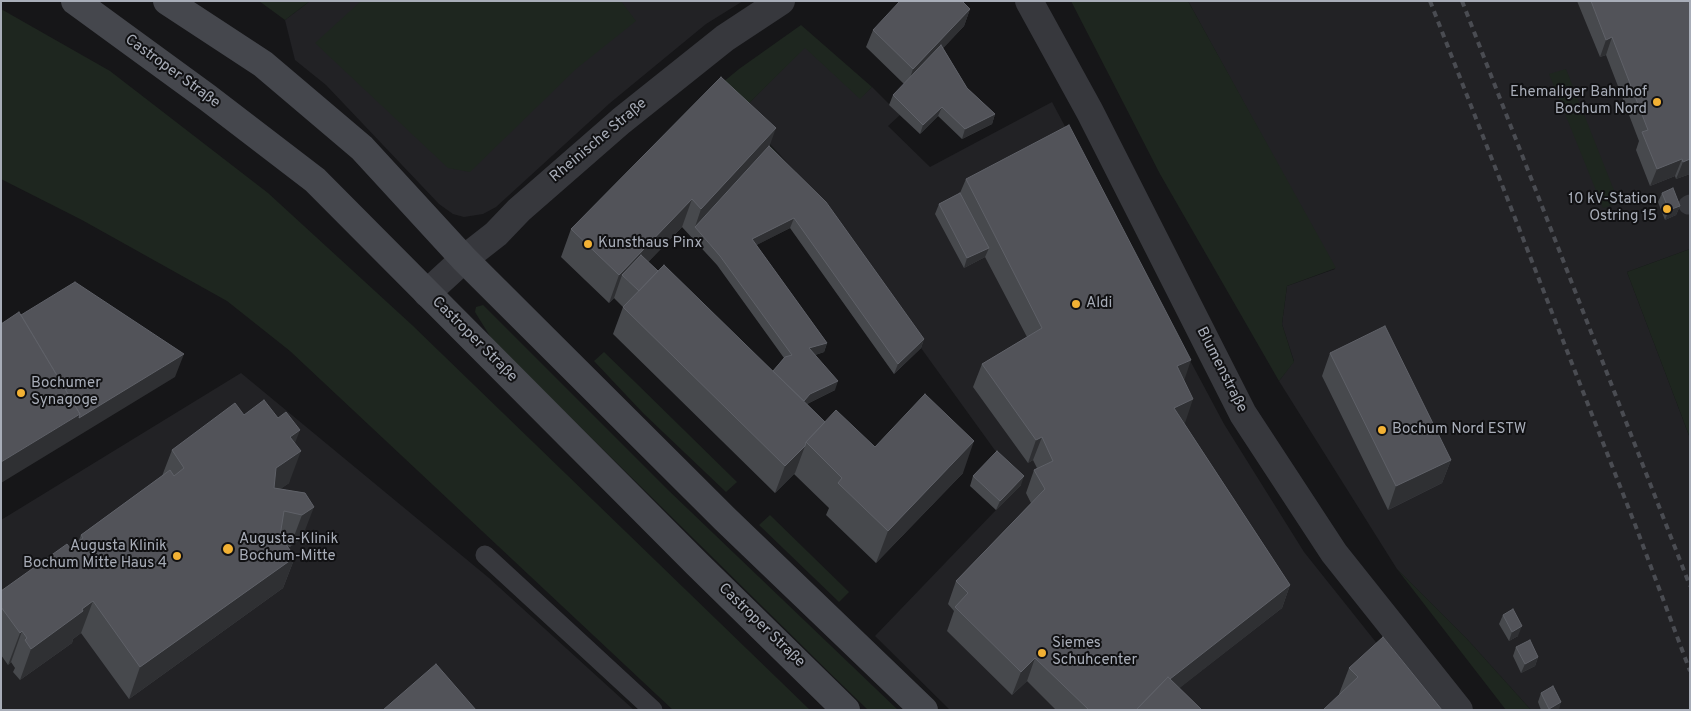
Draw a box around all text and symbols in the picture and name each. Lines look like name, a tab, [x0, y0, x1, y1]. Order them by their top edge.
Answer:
street label: Castroper Straße	[121, 31, 223, 113]
place label: Ehemaliger Bahnhof Bochum Nord	[1510, 84, 1647, 119]
street label: Rheinische Straße	[547, 95, 651, 187]
marker: Ehemaliger Bahnhof Bochum Nord	[1651, 96, 1663, 108]
place label: 10 kV-Station Ostring 15	[1568, 191, 1657, 226]
marker: 10 kV-Station Ostring 15	[1661, 203, 1673, 215]
place label: Kunsthaus Pinx	[598, 235, 702, 253]
marker: Kunsthaus Pinx	[582, 238, 594, 250]
street label: Castroper Straße	[428, 294, 520, 386]
place label: Aldi	[1086, 295, 1112, 313]
marker: Aldi	[1070, 298, 1082, 310]
street label: Blumenstraße	[1192, 324, 1250, 416]
place label: Bochumer Synagoge	[31, 375, 101, 410]
marker: Bochumer Synagoge	[15, 387, 27, 399]
place label: Bochum Nord ESTW	[1392, 421, 1526, 439]
marker: Bochum Nord ESTW	[1376, 424, 1388, 436]
place label: Augusta-Klinik Bochum-Mitte	[239, 531, 338, 566]
place label: Augusta Klinik Bochum Mitte Haus 4	[23, 538, 167, 573]
marker: Augusta-Klinik Bochum-Mitte	[221, 542, 235, 556]
marker: Augusta Klinik Bochum Mitte Haus 4	[171, 550, 183, 562]
street label: Castroper Straße	[714, 580, 808, 672]
place label: Siemes Schuhcenter	[1052, 635, 1137, 670]
marker: Siemes Schuhcenter	[1036, 647, 1048, 659]

